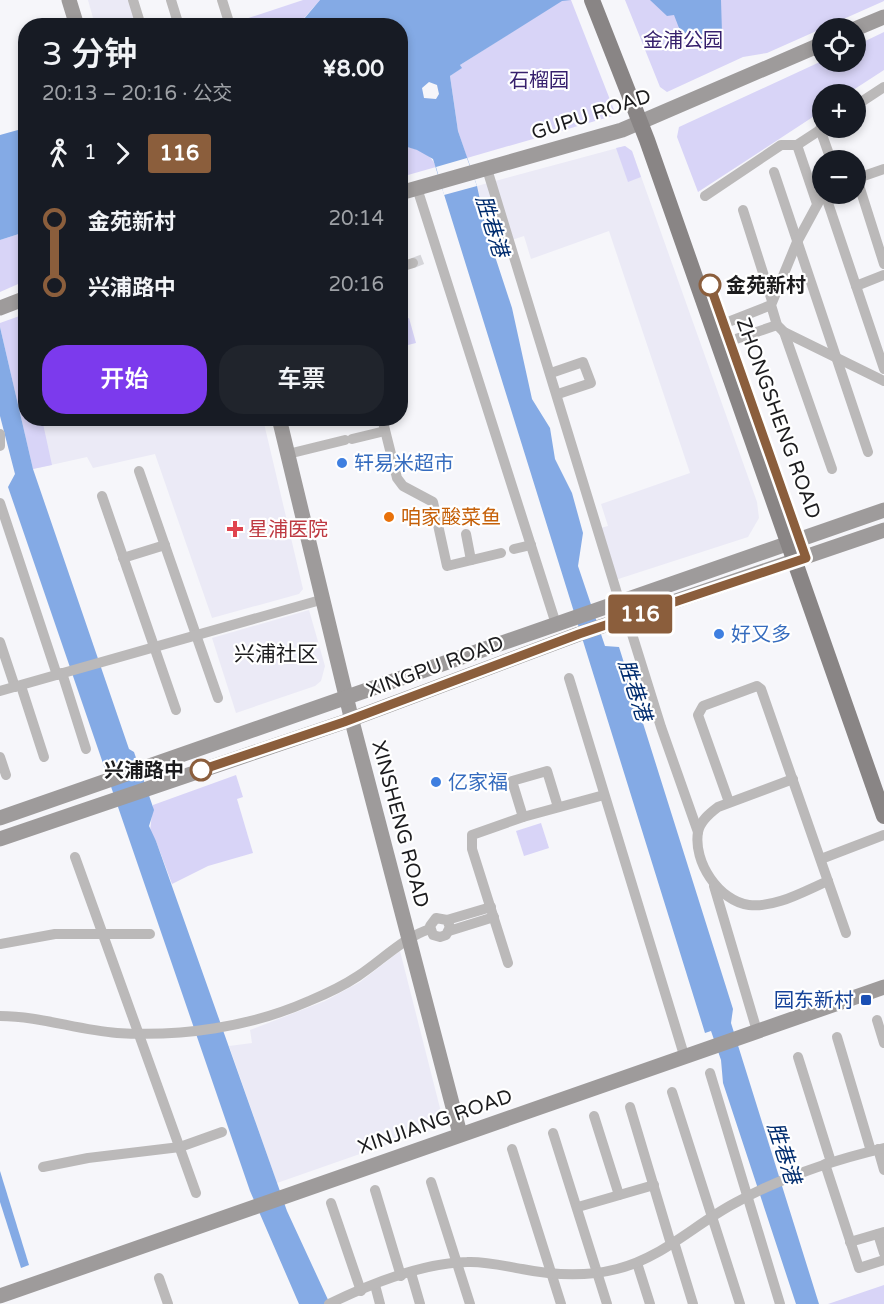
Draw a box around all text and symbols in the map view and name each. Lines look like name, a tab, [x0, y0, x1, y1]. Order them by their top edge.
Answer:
map controls	[812, 18, 866, 204]
button: locate	[812, 18, 866, 72]
park label: 金浦公园	[643, 29, 723, 53]
text: 3 分钟	[42, 35, 137, 74]
text: ¥8.00	[322, 56, 384, 82]
park label: 石榴园	[509, 69, 569, 93]
text: 20:13 – 20:16 · 公交	[42, 82, 233, 106]
street label: GUPU ROAD	[529, 84, 654, 146]
button: +	[812, 84, 866, 138]
icon: walk	[42, 137, 75, 170]
icon: forward	[106, 137, 139, 170]
text: 1	[84, 141, 97, 165]
text: 116	[160, 141, 199, 166]
button: −	[812, 150, 866, 204]
water label: 胜巷港	[470, 192, 514, 263]
text: 20:14	[329, 207, 384, 231]
text: 金苑新村	[88, 209, 176, 235]
text: 20:16	[329, 273, 384, 297]
marker: 金苑新村	[699, 274, 721, 296]
place label: 金苑新村	[726, 274, 806, 298]
text: 兴浦路中	[88, 275, 176, 301]
street label: ZHONGSHENG ROAD	[731, 315, 826, 522]
button: 开始	[42, 345, 207, 414]
button: 车票	[219, 345, 384, 414]
place label: 轩易米超市	[354, 452, 454, 476]
marker: 轩易米超市	[335, 456, 349, 470]
place label: 咱家酸菜鱼	[401, 506, 501, 530]
marker: 咱家酸菜鱼	[382, 510, 396, 524]
place label: 星浦医院	[248, 518, 328, 542]
marker: 星浦医院	[226, 520, 244, 538]
line badge: 116	[606, 594, 674, 634]
text: 116	[620, 602, 660, 627]
place label: 好又多	[731, 623, 791, 647]
marker: 好又多	[712, 627, 726, 641]
street label: XINGPU ROAD	[363, 631, 507, 703]
district label: 兴浦社区	[234, 642, 318, 667]
water label: 胜巷港	[613, 656, 657, 727]
street label: XINSHENG ROAD	[366, 738, 434, 910]
place label: 兴浦路中	[104, 759, 184, 783]
marker: 兴浦路中	[190, 759, 212, 781]
place label: 亿家福	[448, 771, 508, 795]
marker: 亿家福	[429, 775, 443, 789]
place label: 园东新村	[774, 989, 854, 1013]
marker: 园东新村	[859, 993, 873, 1007]
street label: XINJIANG ROAD	[355, 1084, 516, 1160]
water label: 胜巷港	[762, 1119, 806, 1190]

